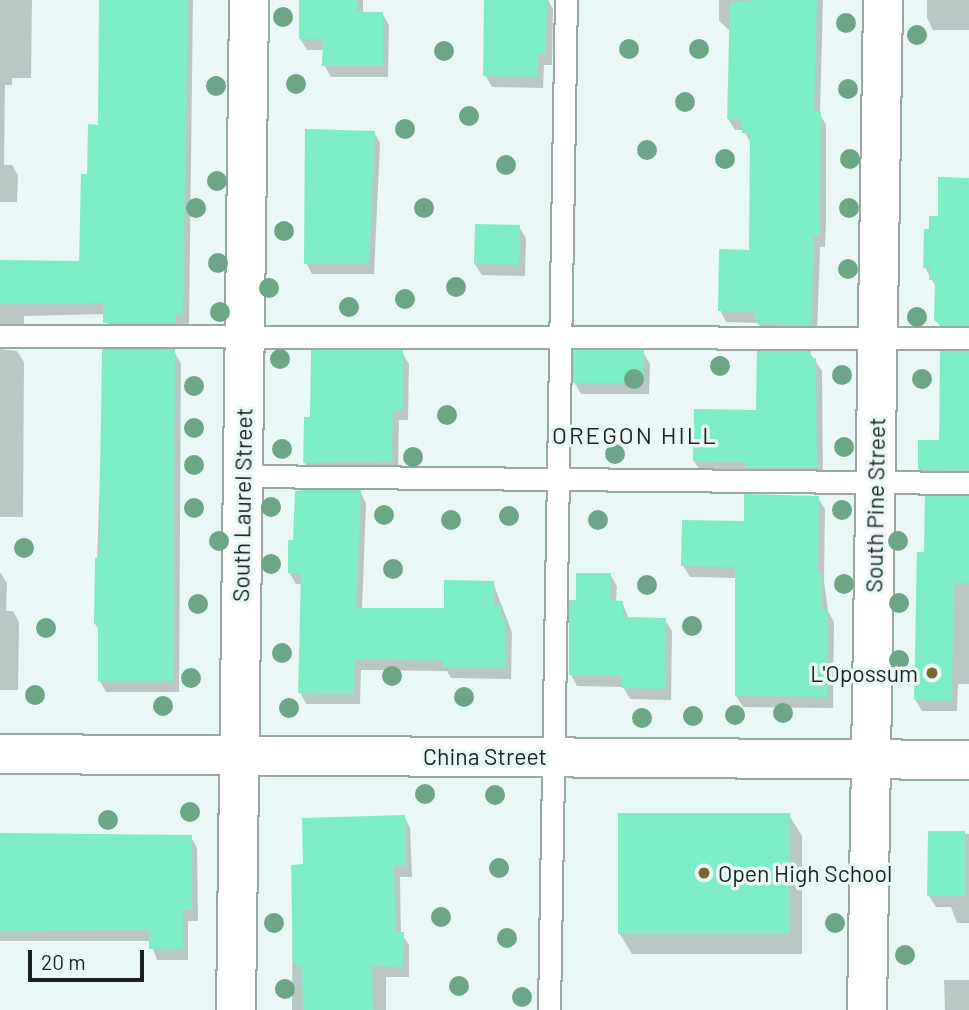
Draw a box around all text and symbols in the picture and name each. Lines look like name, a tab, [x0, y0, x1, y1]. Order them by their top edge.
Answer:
street label: South Laurel Street	[227, 408, 257, 602]
street label: South Pine Street	[860, 417, 890, 593]
district label: OREGON HILL	[553, 421, 717, 449]
place label: L'Opossum	[810, 659, 918, 687]
marker: L'Opossum	[924, 665, 940, 681]
street label: China Street	[423, 742, 547, 770]
place label: Open High School	[718, 859, 892, 887]
marker: Open High School	[696, 865, 712, 881]
scale bar	[32, 936, 147, 980]
text: 20 m	[41, 949, 86, 974]

